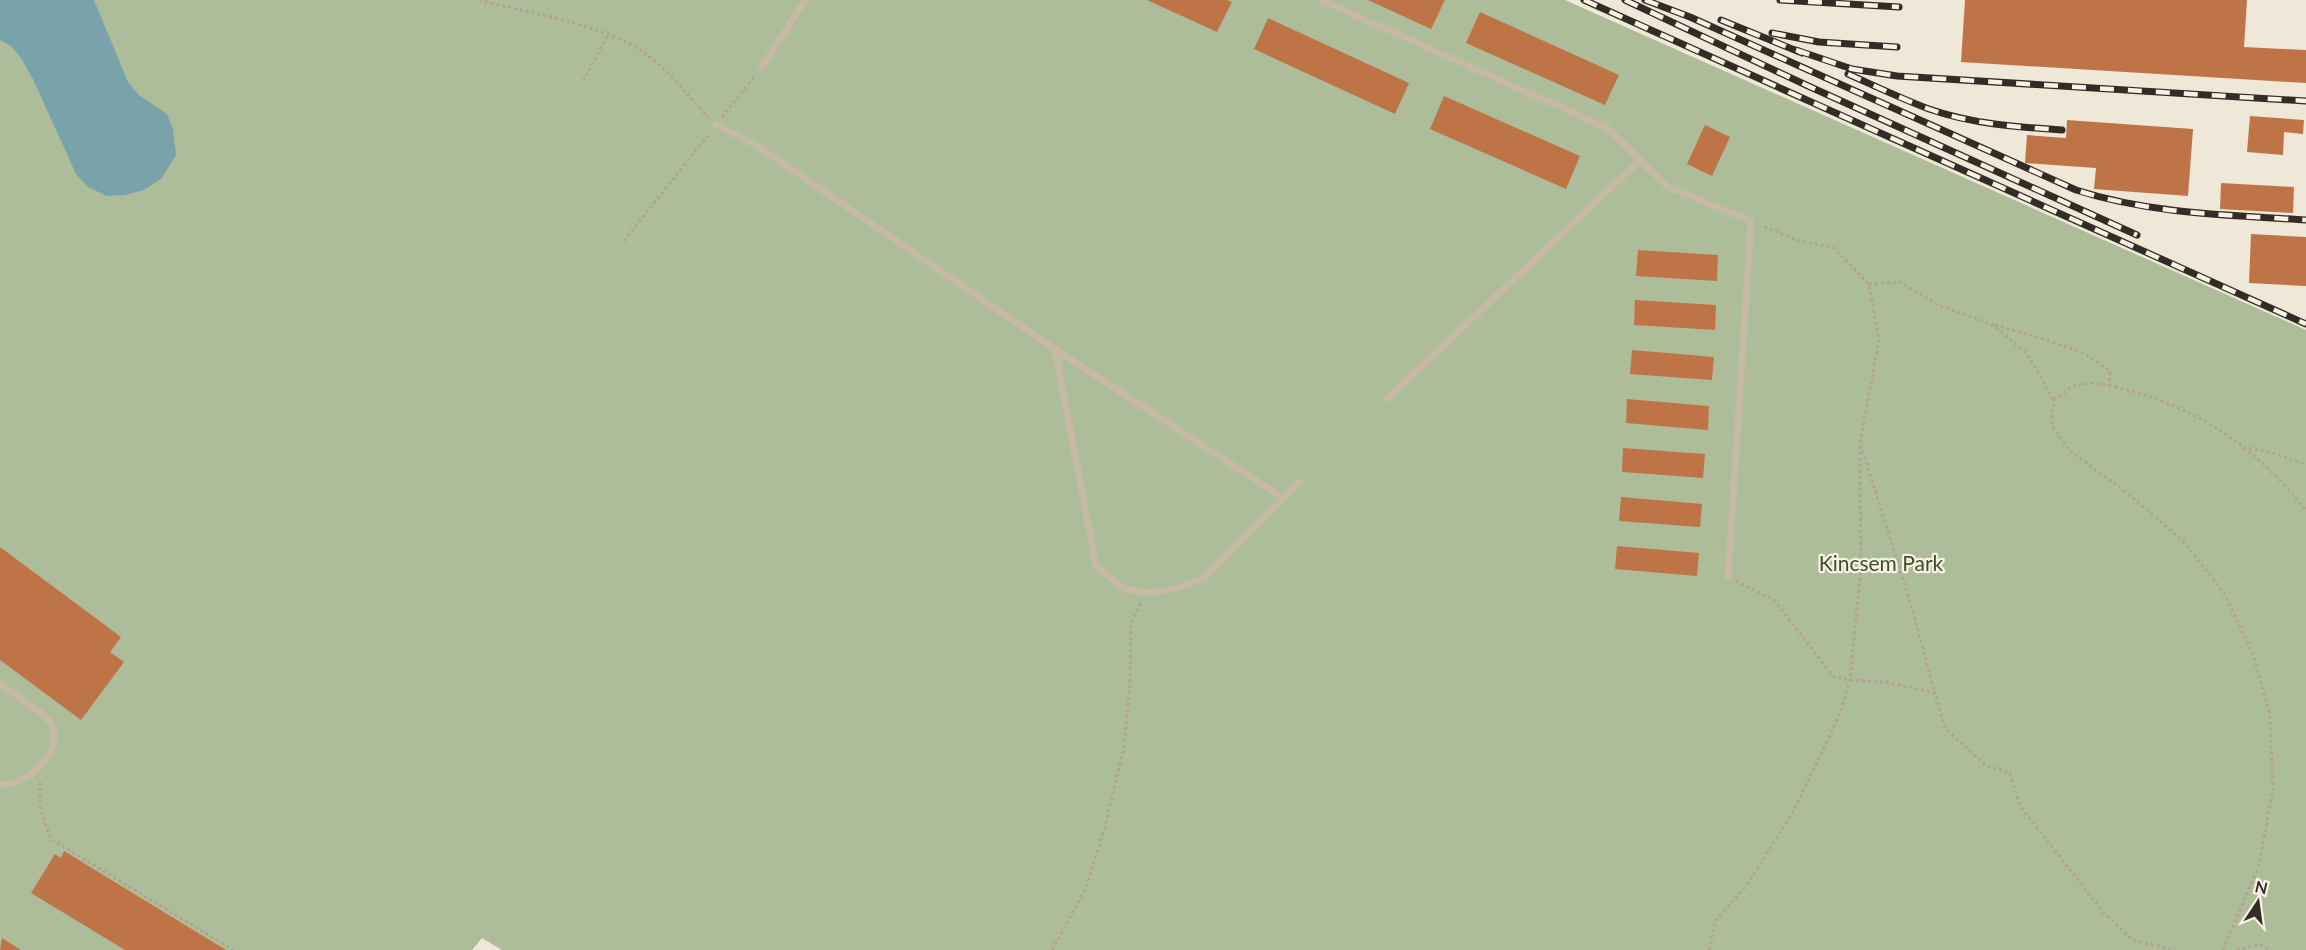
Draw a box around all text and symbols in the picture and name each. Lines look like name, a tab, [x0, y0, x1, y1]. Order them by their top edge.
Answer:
park label: Kincsem Park	[1819, 550, 1944, 575]
north arrow	[2228, 872, 2288, 932]
text: N	[2253, 876, 2270, 898]

